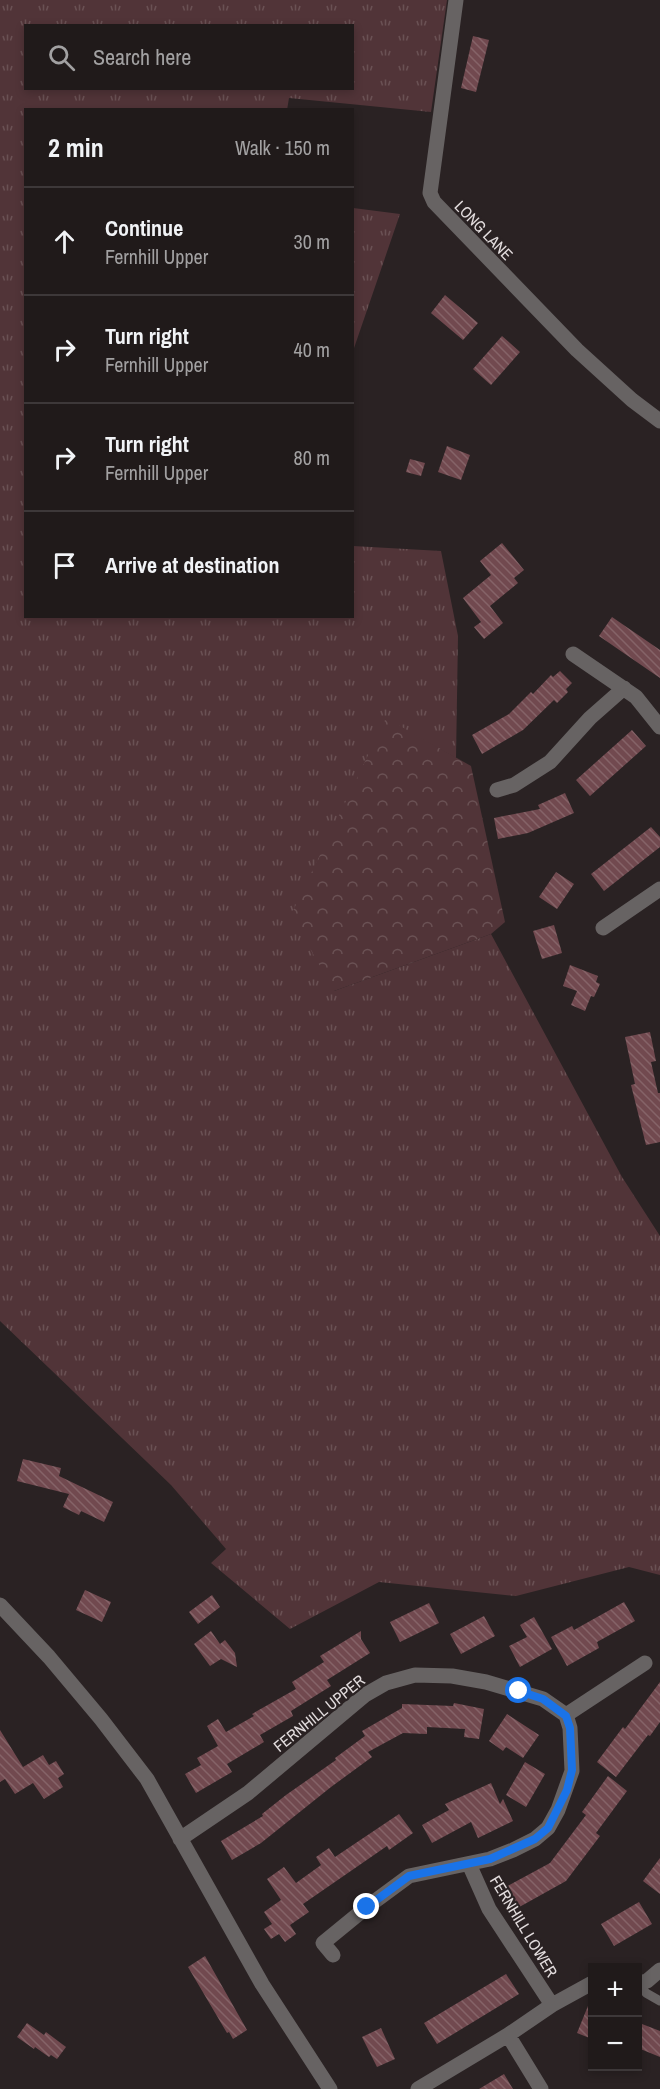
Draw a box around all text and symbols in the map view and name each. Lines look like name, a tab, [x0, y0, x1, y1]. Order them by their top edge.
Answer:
search box	[24, 24, 354, 90]
icon: search	[45, 41, 78, 74]
text: Search here	[93, 42, 191, 72]
text: 2 min	[48, 130, 104, 165]
text: Walk · 150 m	[235, 134, 330, 161]
street label: LONG LANE	[450, 195, 518, 265]
text: Continue	[105, 213, 183, 243]
icon: ahead	[48, 225, 81, 258]
text: 30 m	[294, 228, 330, 255]
text: Fernhill Upper	[105, 243, 208, 270]
text: Turn right	[105, 321, 189, 351]
icon: right	[48, 333, 81, 366]
text: 40 m	[294, 336, 330, 363]
text: Fernhill Upper	[105, 351, 208, 378]
text: Turn right	[105, 429, 189, 459]
icon: right	[48, 441, 81, 474]
text: 80 m	[294, 444, 330, 471]
text: Fernhill Upper	[105, 459, 208, 486]
icon: arrive	[48, 549, 81, 582]
text: Arrive at destination	[105, 550, 279, 580]
street label: FERNHILL UPPER	[269, 1669, 370, 1757]
route start	[505, 1677, 531, 1703]
street label: FERNHILL LOWER	[485, 1871, 563, 1981]
route end	[353, 1893, 379, 1919]
map controls	[588, 1963, 642, 2071]
button: +	[588, 1963, 642, 2017]
button: −	[588, 2017, 642, 2071]

